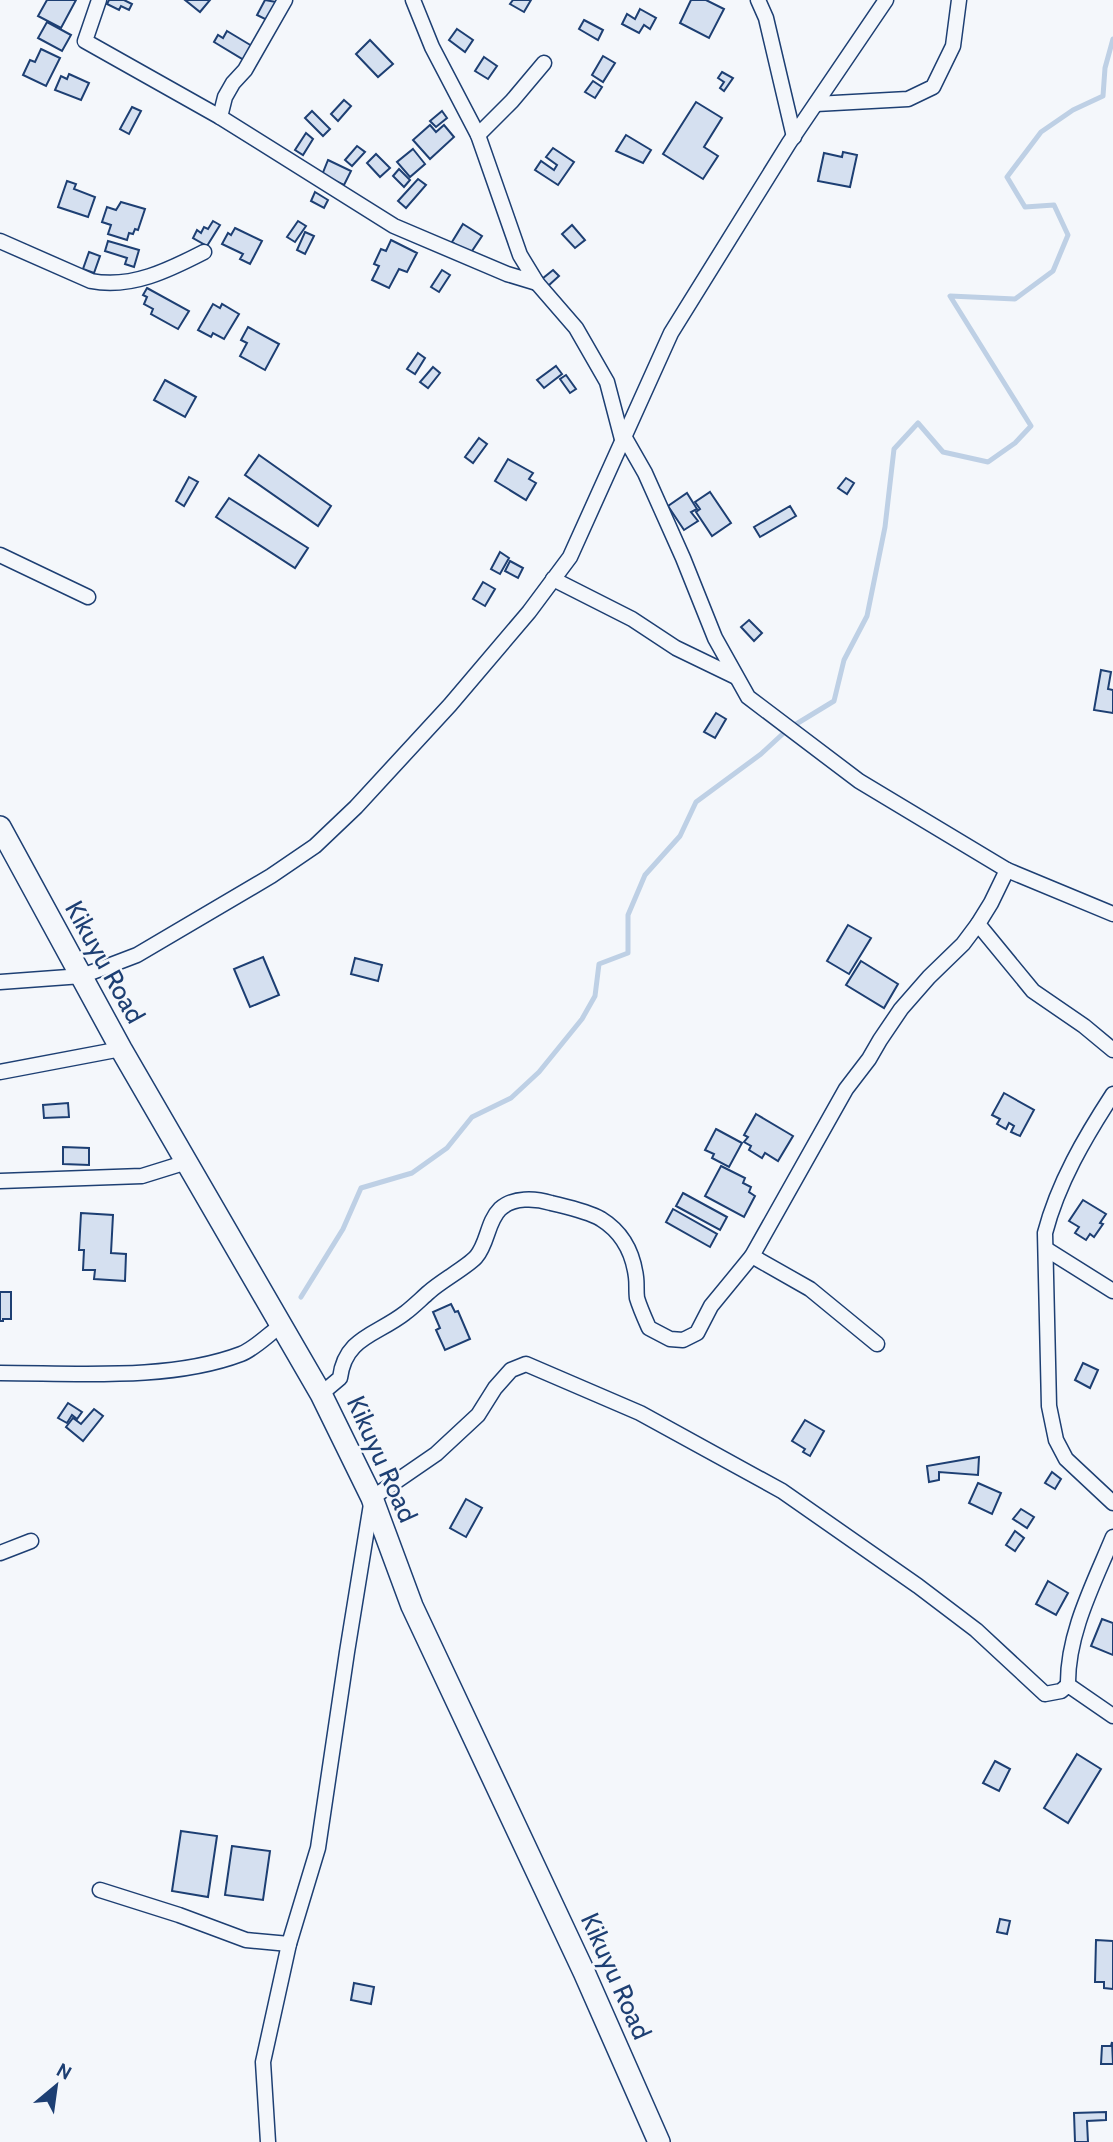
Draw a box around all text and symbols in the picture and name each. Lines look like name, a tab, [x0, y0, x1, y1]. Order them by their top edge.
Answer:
street label: Kikuyu Road	[58, 895, 152, 1029]
street label: Kikuyu Road	[340, 1391, 424, 1527]
street label: Kikuyu Road	[574, 1908, 658, 2044]
north arrow	[21, 2051, 91, 2121]
text: N	[53, 2058, 75, 2085]

